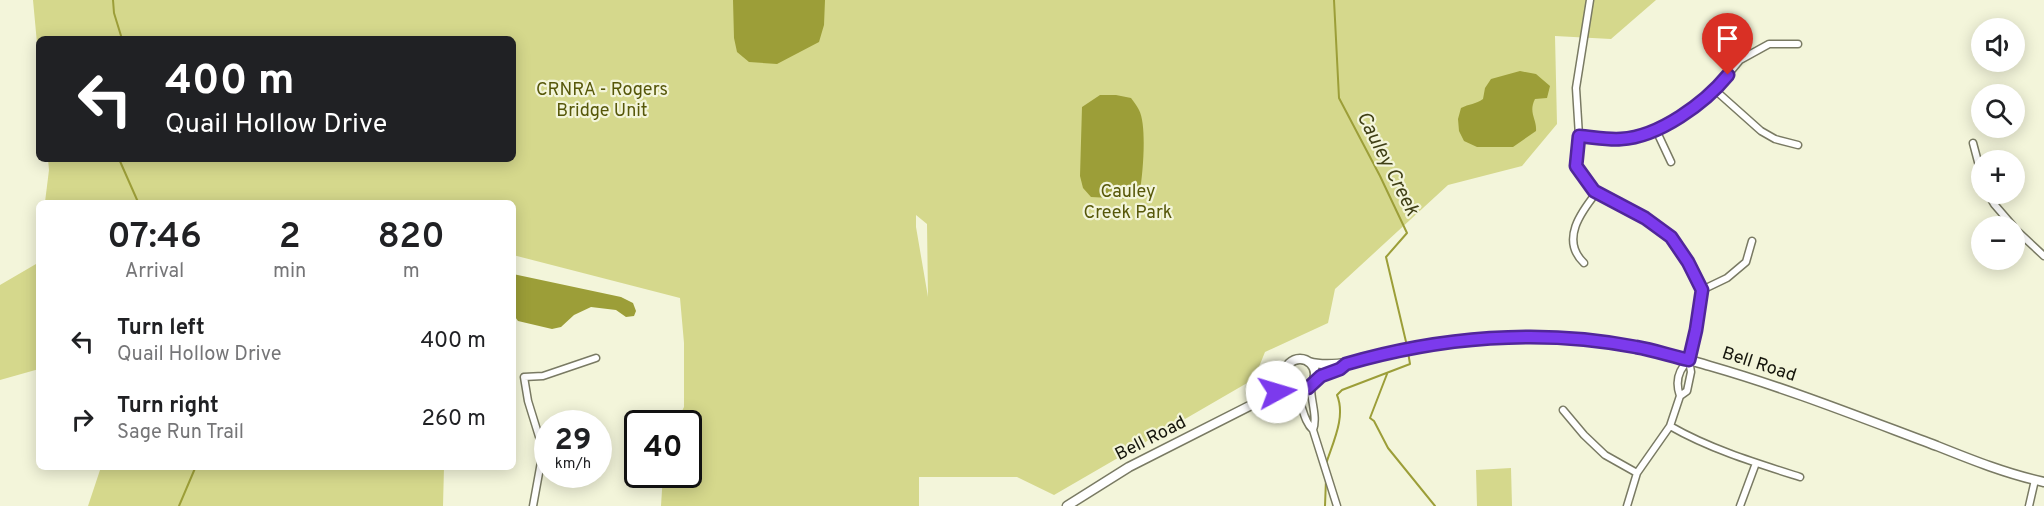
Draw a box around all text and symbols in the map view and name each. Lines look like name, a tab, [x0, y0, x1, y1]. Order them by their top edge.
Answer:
pin	[1702, 13, 1753, 75]
map controls	[1971, 18, 2025, 270]
button: sound	[1971, 18, 2025, 72]
icon: arrive	[1711, 22, 1744, 55]
text: 400 m	[165, 56, 295, 109]
icon: left	[66, 60, 144, 138]
park label: CRNRA - Rogers Bridge Unit	[536, 79, 668, 123]
button: search	[1971, 84, 2025, 138]
water label: Cauley Creek	[1350, 107, 1425, 221]
text: Quail Hollow Drive	[165, 108, 387, 142]
button: +	[1971, 150, 2025, 204]
park label: Cauley Creek Park	[1084, 181, 1172, 225]
text: 07:46	[107, 215, 202, 261]
text: 2	[279, 215, 301, 261]
text: 820	[378, 215, 445, 261]
button: −	[1971, 216, 2025, 270]
text: Arrival	[125, 259, 184, 285]
text: min	[273, 259, 306, 285]
text: m	[403, 259, 420, 285]
text: Turn left	[117, 315, 205, 342]
icon: left	[66, 325, 99, 358]
text: 400 m	[420, 328, 486, 355]
text: Quail Hollow Drive	[117, 342, 282, 368]
street label: Bell Road	[1719, 342, 1799, 388]
position arrow	[1245, 360, 1309, 424]
text: Turn right	[117, 393, 219, 420]
icon: right	[66, 403, 99, 436]
text: 260 m	[421, 406, 486, 433]
speed limit sign: 40	[624, 410, 702, 488]
street label: Bell Road	[1111, 411, 1191, 467]
text: Sage Run Trail	[117, 420, 244, 446]
text: 29	[555, 423, 591, 460]
text: km/h	[555, 455, 591, 474]

